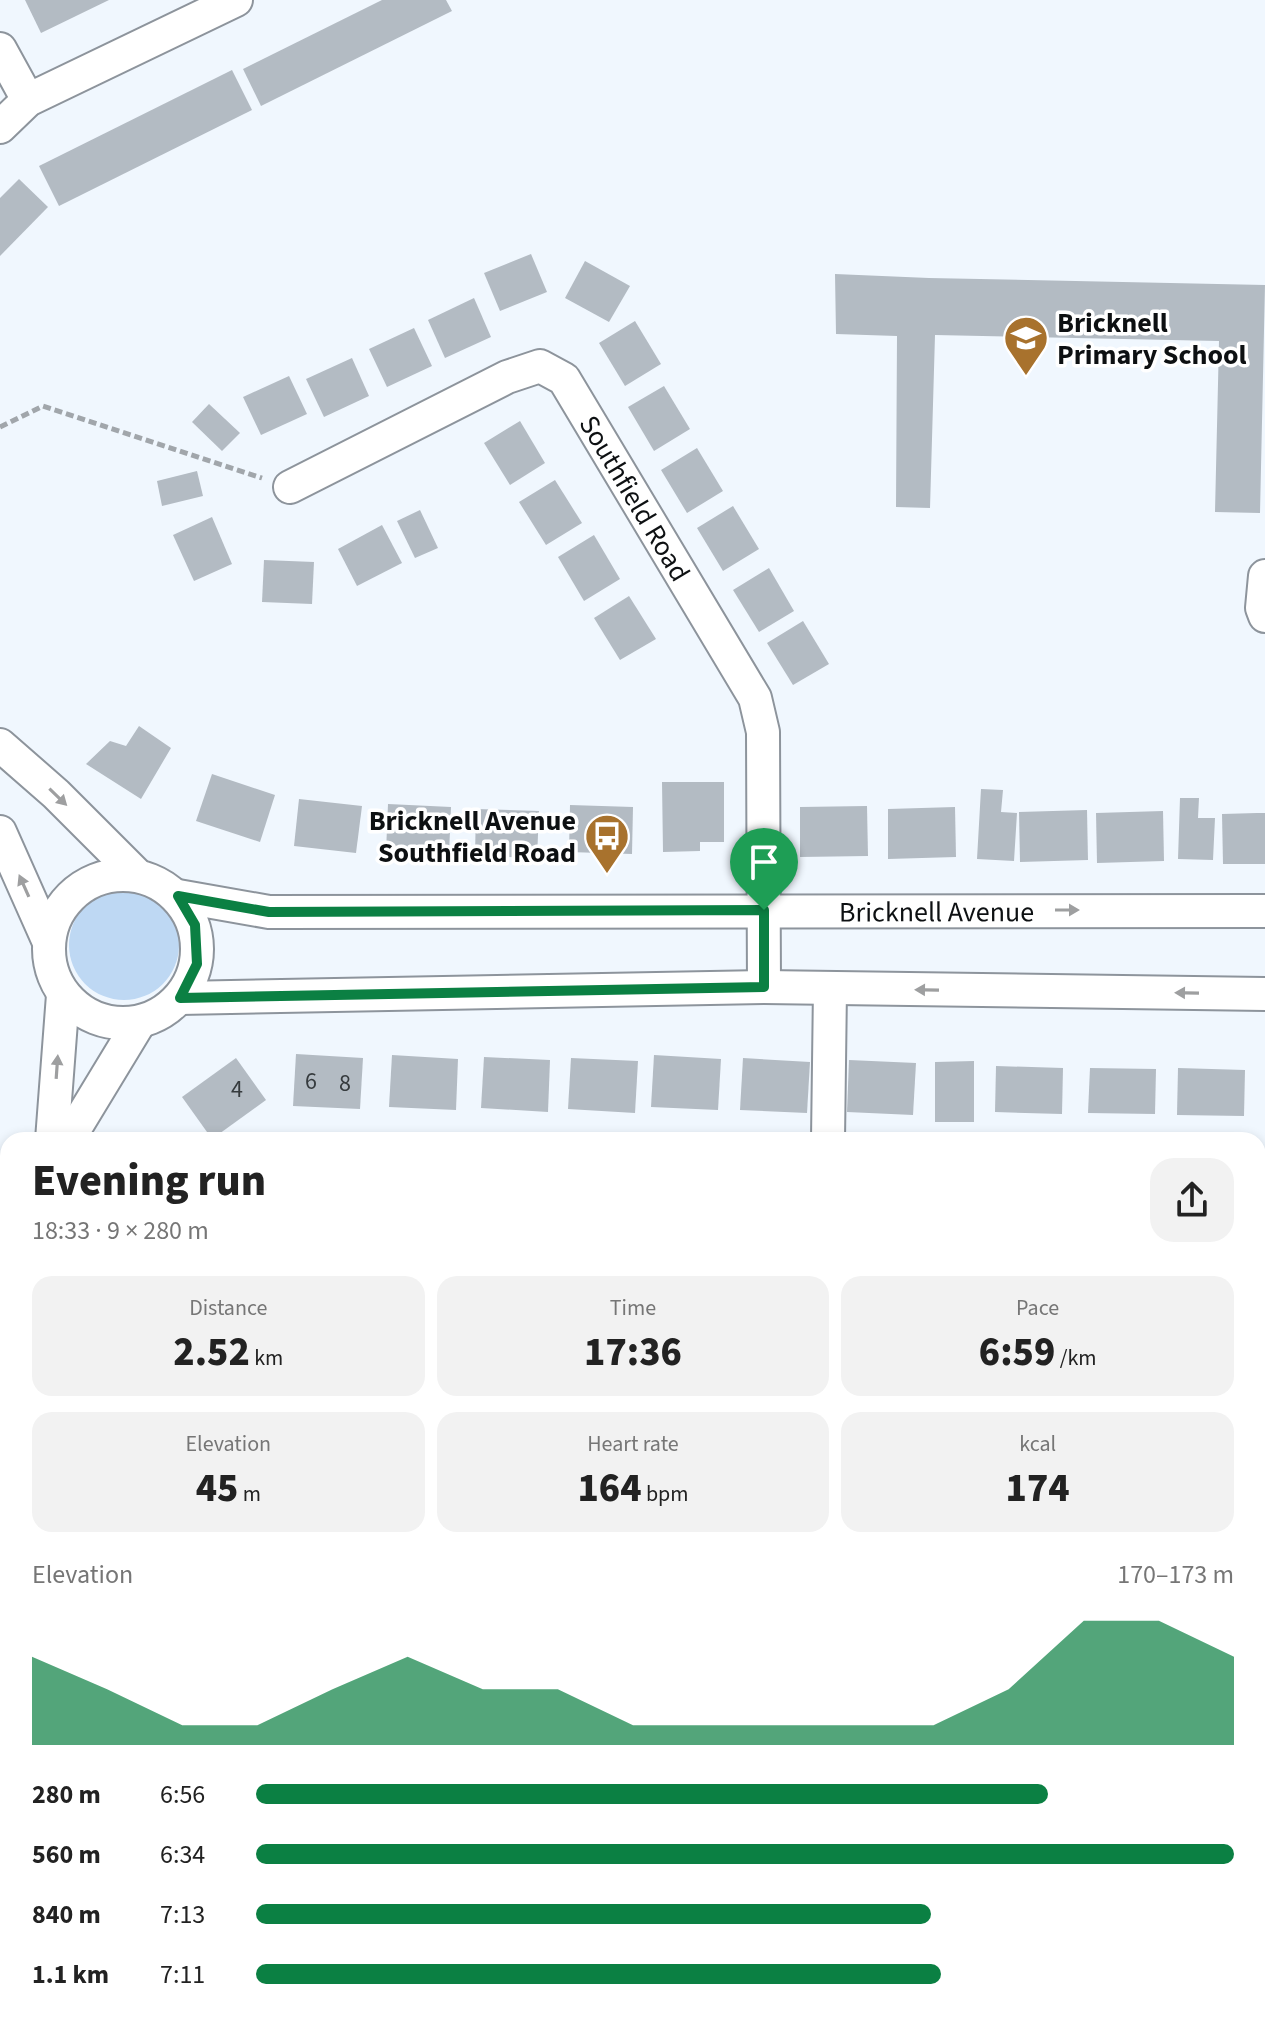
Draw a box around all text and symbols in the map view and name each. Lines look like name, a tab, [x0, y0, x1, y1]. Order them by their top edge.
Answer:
place label: Bricknell Primary School	[1057, 303, 1247, 375]
school or university icon: Bricknell Primary School	[1002, 314, 1050, 377]
street label: Southfield Road	[569, 408, 700, 589]
one-way arrow	[48, 787, 67, 805]
place label: Bricknell Avenue Southfield Road	[369, 801, 576, 873]
bus stop icon: Bricknell Avenue Southfield Road	[583, 812, 631, 875]
pin	[730, 828, 798, 910]
icon: arrive	[742, 840, 786, 884]
one-way arrow	[17, 874, 30, 898]
street label: Bricknell Avenue	[839, 892, 1034, 932]
one-way arrow	[1055, 904, 1080, 916]
one-way arrow	[914, 983, 939, 996]
one-way arrow	[1174, 986, 1199, 999]
one-way arrow	[51, 1055, 64, 1080]
house number: 6	[305, 1064, 317, 1099]
house number: 8	[339, 1066, 351, 1101]
house number: 4	[231, 1072, 243, 1107]
text: Evening run	[32, 1150, 266, 1213]
button: share	[1150, 1158, 1234, 1242]
text: 18:33 · 9 × 280 m	[32, 1212, 209, 1249]
text: Distance	[189, 1292, 267, 1324]
text: Time	[610, 1292, 656, 1324]
text: Pace	[1016, 1292, 1059, 1324]
text: 2.52	[173, 1324, 250, 1381]
text: 17:36	[584, 1324, 682, 1381]
text: 6:59	[979, 1324, 1055, 1381]
text: km	[250, 1342, 283, 1374]
text: /km	[1055, 1342, 1097, 1374]
text: Elevation	[185, 1428, 271, 1460]
text: Heart rate	[587, 1428, 679, 1460]
text: kcal	[1019, 1428, 1056, 1460]
text: 45	[196, 1460, 238, 1517]
text: 164	[577, 1460, 642, 1517]
text: 174	[1006, 1460, 1070, 1517]
text: m	[238, 1478, 261, 1510]
text: bpm	[642, 1478, 689, 1510]
text: Elevation	[32, 1556, 133, 1593]
text: 170–173 m	[1117, 1556, 1234, 1593]
text: 280 m	[32, 1776, 101, 1813]
text: 6:56	[160, 1776, 205, 1813]
text: 560 m	[32, 1836, 101, 1873]
text: 6:34	[160, 1836, 205, 1873]
text: 840 m	[32, 1896, 101, 1933]
text: 7:13	[160, 1896, 205, 1933]
text: 1.1 km	[32, 1956, 109, 1993]
text: 7:11	[160, 1956, 205, 1993]

